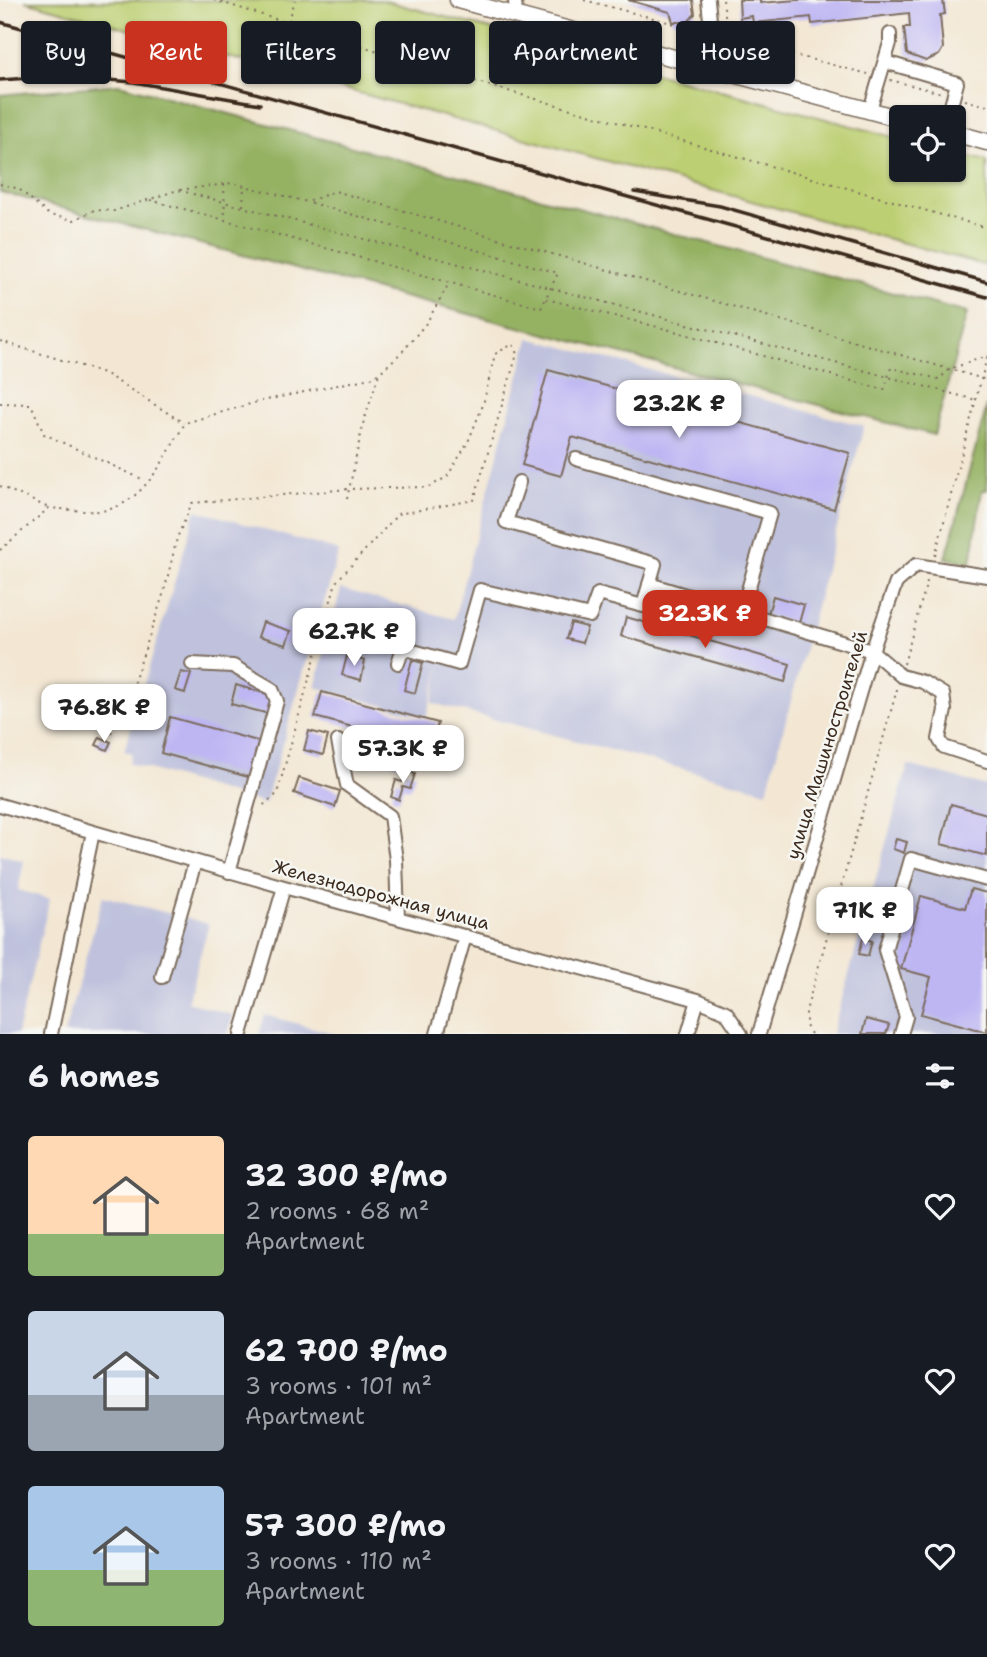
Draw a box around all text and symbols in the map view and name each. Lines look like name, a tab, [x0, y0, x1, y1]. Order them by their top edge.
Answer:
chip: Buy	[21, 21, 111, 84]
chip: Rent	[125, 21, 227, 84]
chip: Filters	[241, 21, 361, 84]
chip: New	[375, 21, 475, 84]
chip: Apartment	[489, 21, 662, 84]
chip: House	[676, 21, 795, 84]
map controls	[889, 105, 966, 182]
button: locate	[889, 105, 966, 182]
pin: 23.2K ₽	[614, 380, 744, 440]
text: 23.2K ₽	[632, 388, 726, 418]
pin: 32.3K ₽	[640, 590, 770, 650]
text: 32.3K ₽	[658, 598, 752, 628]
pin: 62.7K ₽	[289, 608, 419, 668]
text: 62.7K ₽	[308, 616, 400, 646]
street label: улица Машиностроителей	[781, 627, 873, 862]
pin: 76.8K ₽	[39, 684, 169, 744]
text: 76.8K ₽	[57, 692, 151, 722]
pin: 57.3K ₽	[338, 726, 468, 785]
text: 57.3K ₽	[358, 733, 448, 763]
street label: Железнодорожная улица	[270, 854, 492, 936]
pin: 71K ₽	[816, 888, 914, 947]
text: 71K ₽	[832, 895, 898, 925]
text: 6 homes	[28, 1056, 160, 1097]
icon: filters	[921, 1057, 959, 1095]
text: 32 300 ₽/mo	[245, 1155, 448, 1196]
icon: home	[84, 1164, 168, 1248]
icon: heart	[921, 1187, 959, 1225]
text: 2 rooms · 68 m²	[245, 1196, 429, 1226]
text: Apartment	[245, 1226, 365, 1256]
text: 62 700 ₽/mo	[245, 1330, 448, 1371]
icon: home	[84, 1339, 168, 1423]
icon: heart	[921, 1362, 959, 1400]
text: 3 rooms · 101 m²	[245, 1371, 432, 1401]
text: Apartment	[245, 1401, 365, 1431]
text: 57 300 ₽/mo	[245, 1505, 446, 1546]
icon: home	[84, 1514, 168, 1598]
icon: heart	[921, 1537, 959, 1575]
text: 3 rooms · 110 m²	[245, 1546, 432, 1576]
text: Apartment	[245, 1576, 365, 1606]

